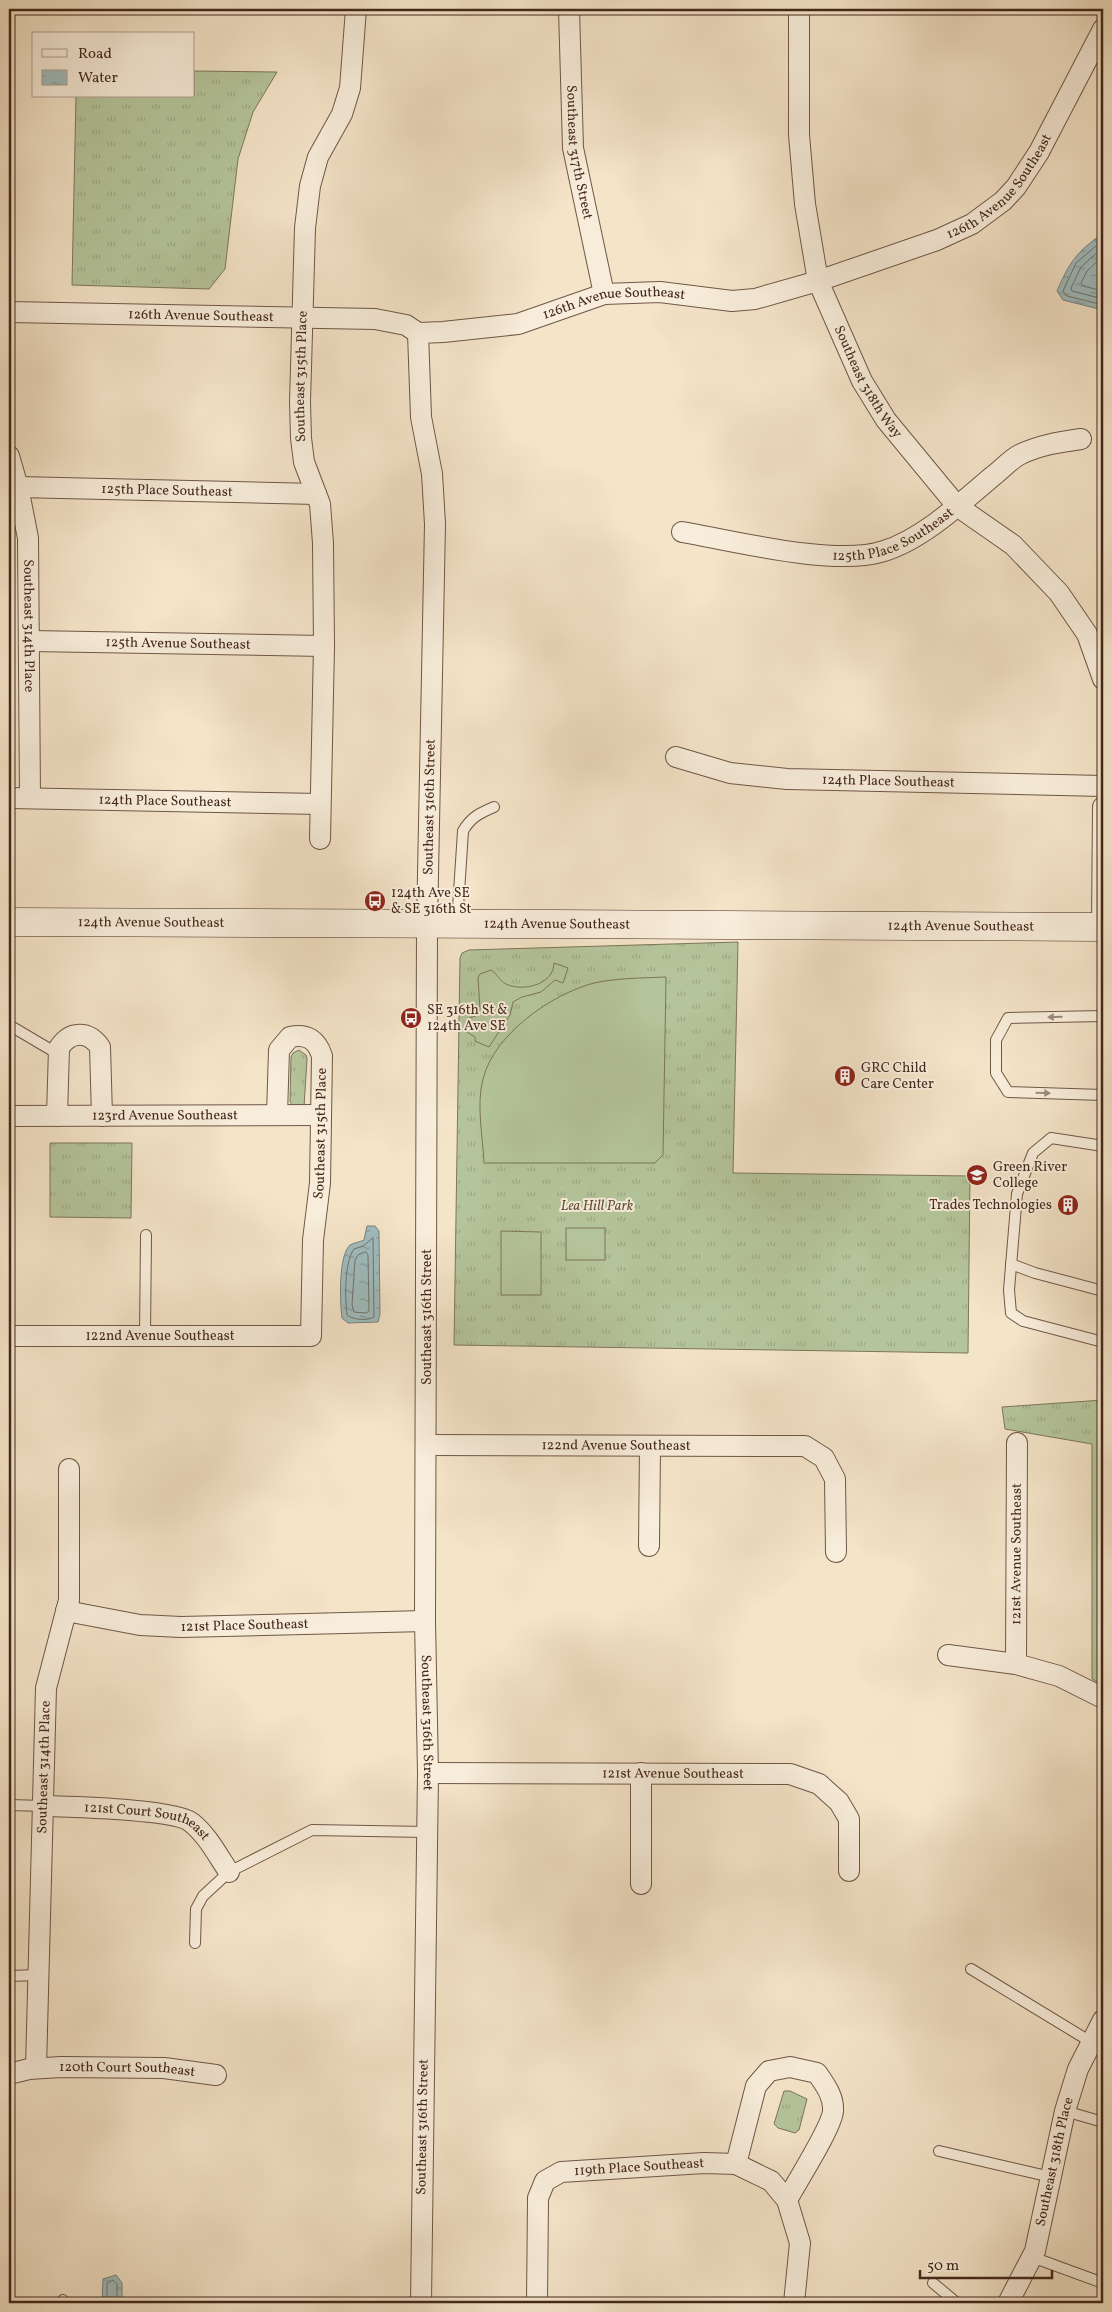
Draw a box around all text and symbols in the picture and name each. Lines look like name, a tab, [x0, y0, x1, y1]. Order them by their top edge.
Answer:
legend	[32, 32, 195, 98]
text: Road	[78, 44, 112, 65]
text: Water	[78, 68, 118, 89]
street label: Southeast 317th Street	[562, 85, 597, 221]
street label: 126th Avenue Southeast	[943, 131, 1056, 244]
street label: 126th Avenue Southeast	[540, 282, 686, 324]
street label: 126th Avenue Southeast	[128, 305, 274, 327]
street label: Southeast 315th Place	[290, 310, 312, 443]
street label: Southeast 318th Way	[829, 322, 907, 442]
street label: 125th Place Southeast	[101, 479, 233, 502]
street label: 125th Place Southeast	[832, 503, 958, 566]
street label: Southeast 314th Place	[19, 559, 39, 693]
street label: 125th Avenue Southeast	[105, 633, 251, 654]
street label: Southeast 316th Street	[419, 739, 441, 875]
street label: 124th Place Southeast	[822, 770, 955, 792]
street label: 124th Place Southeast	[98, 790, 232, 812]
place label: 124th Ave SE & SE 316th St	[391, 884, 472, 919]
bus stop icon: 124th Ave SE & SE 316th St	[363, 889, 387, 913]
street label: 124th Avenue Southeast	[78, 913, 224, 932]
street label: 124th Avenue Southeast	[484, 914, 630, 934]
street label: 124th Avenue Southeast	[888, 916, 1034, 936]
place label: SE 316th St & 124th Ave SE	[427, 1001, 508, 1036]
bus stop icon: SE 316th St & 124th Ave SE	[399, 1006, 423, 1030]
one-way arrow	[1046, 1013, 1062, 1021]
place label: GRC Child Care Center	[861, 1059, 934, 1094]
building icon: GRC Child Care Center	[833, 1064, 857, 1088]
street label: Southeast 315th Place	[309, 1067, 331, 1200]
one-way arrow	[1036, 1089, 1052, 1097]
street label: 123rd Avenue Southeast	[92, 1106, 238, 1125]
place label: Green River College	[993, 1158, 1067, 1193]
school or university icon: Green River College	[965, 1163, 989, 1187]
building icon: Trades Technologies	[1056, 1193, 1080, 1217]
place label: Trades Technologies	[929, 1196, 1052, 1215]
park label: Lea Hill Park	[561, 1197, 634, 1216]
street label: Southeast 316th Street	[418, 1249, 437, 1385]
street label: 122nd Avenue Southeast	[85, 1327, 235, 1346]
street label: 122nd Avenue Southeast	[541, 1436, 691, 1455]
street label: 121st Avenue Southeast	[1007, 1483, 1026, 1625]
street label: 121st Place Southeast	[180, 1614, 309, 1637]
street label: Southeast 316th Street	[416, 1654, 438, 1791]
street label: Southeast 314th Place	[33, 1700, 55, 1834]
street label: 121st Avenue Southeast	[602, 1764, 744, 1783]
street label: 121st Court Southeast	[84, 1798, 214, 1845]
street label: 120th Court Southeast	[59, 2057, 197, 2082]
street label: Southeast 316th Street	[412, 2059, 434, 2195]
street label: Southeast 318th Place	[1031, 2094, 1078, 2228]
street label: 119th Place Southeast	[574, 2154, 705, 2181]
scale bar	[920, 2247, 1052, 2279]
text: 50 m	[927, 2256, 959, 2277]

